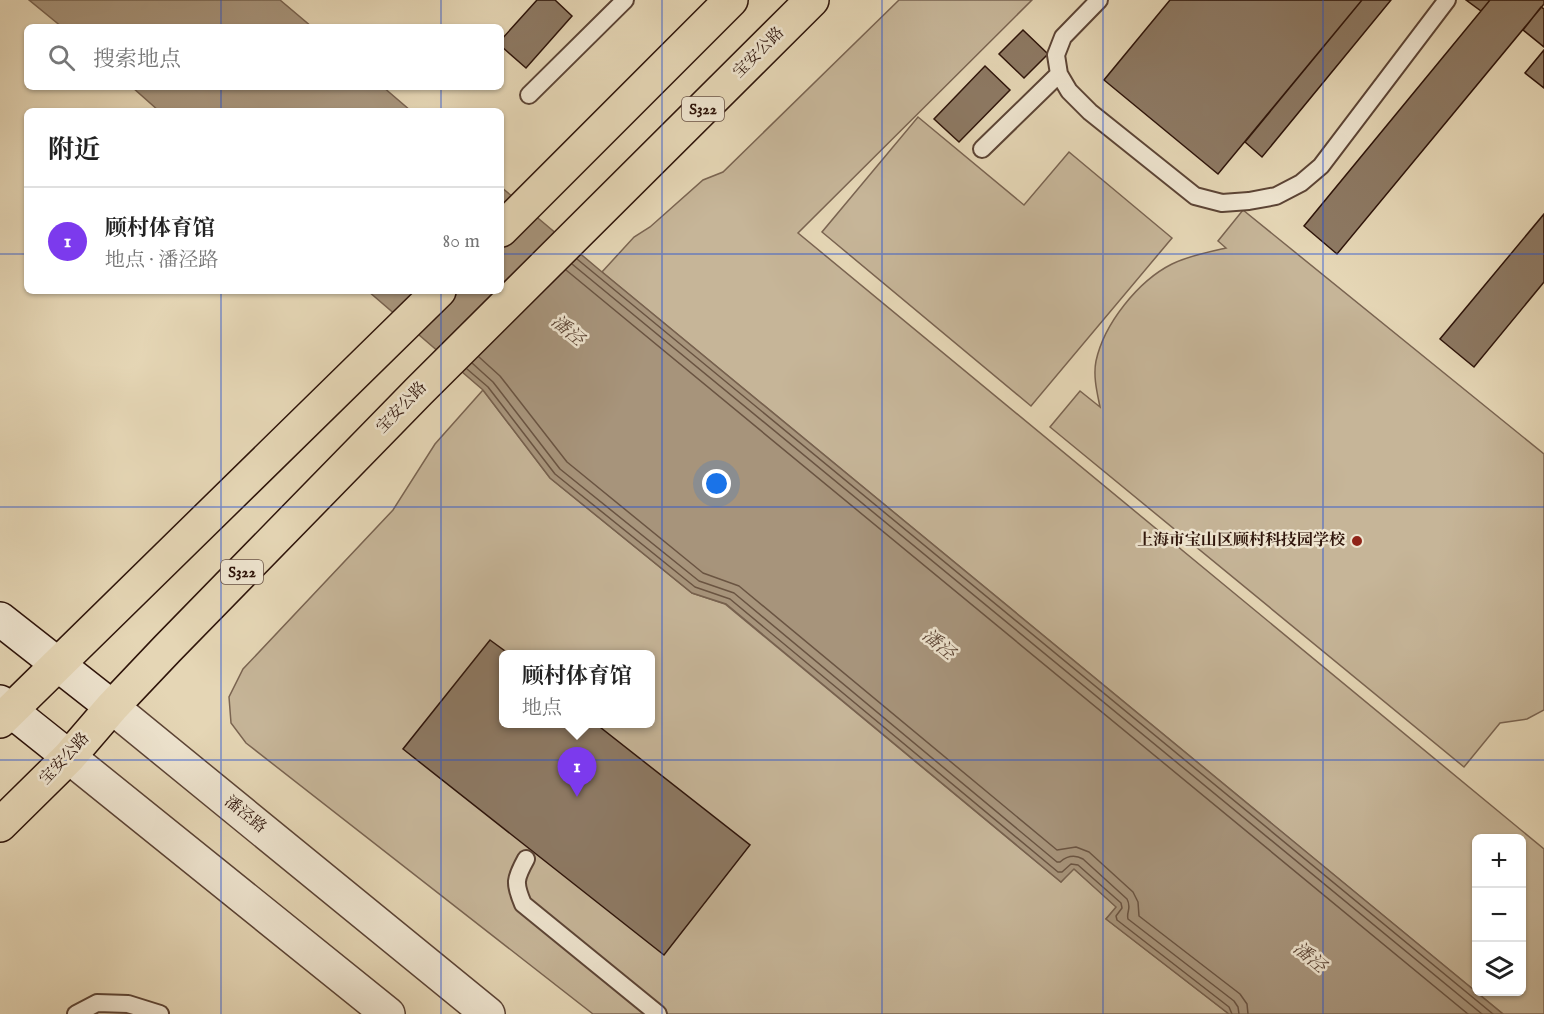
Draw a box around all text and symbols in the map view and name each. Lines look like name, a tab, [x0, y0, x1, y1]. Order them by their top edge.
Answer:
street label: 宝安公路	[729, 23, 789, 83]
search box	[24, 24, 504, 90]
icon: search	[45, 41, 78, 74]
text: 搜索地点	[93, 46, 181, 74]
road number: S322	[682, 97, 724, 121]
text: 附近	[48, 134, 100, 167]
text: 顾村体育馆	[105, 215, 215, 243]
text: 1	[64, 229, 71, 254]
text: 80 m	[443, 229, 480, 254]
text: 地点 · 潘泾路	[105, 248, 218, 273]
water label: 潘泾	[546, 311, 590, 353]
street label: 宝安公路	[373, 378, 431, 438]
your location	[702, 469, 731, 498]
place label: 上海市宝山区顾村科技园学校	[1137, 530, 1345, 551]
marker: 上海市宝山区顾村科技园学校	[1350, 534, 1364, 548]
road number: S322	[221, 560, 263, 584]
water label: 潘泾	[917, 625, 961, 667]
popup	[499, 650, 655, 728]
text: 顾村体育馆	[522, 663, 632, 691]
text: 地点	[522, 696, 562, 721]
street label: 宝安公路	[36, 729, 94, 789]
pin: 1	[558, 748, 596, 797]
street label: 潘泾路	[220, 792, 270, 838]
map controls	[1472, 834, 1526, 996]
button: +	[1472, 834, 1526, 888]
button: −	[1472, 888, 1526, 942]
water label: 潘泾	[1288, 938, 1332, 980]
button: layers	[1472, 942, 1526, 996]

